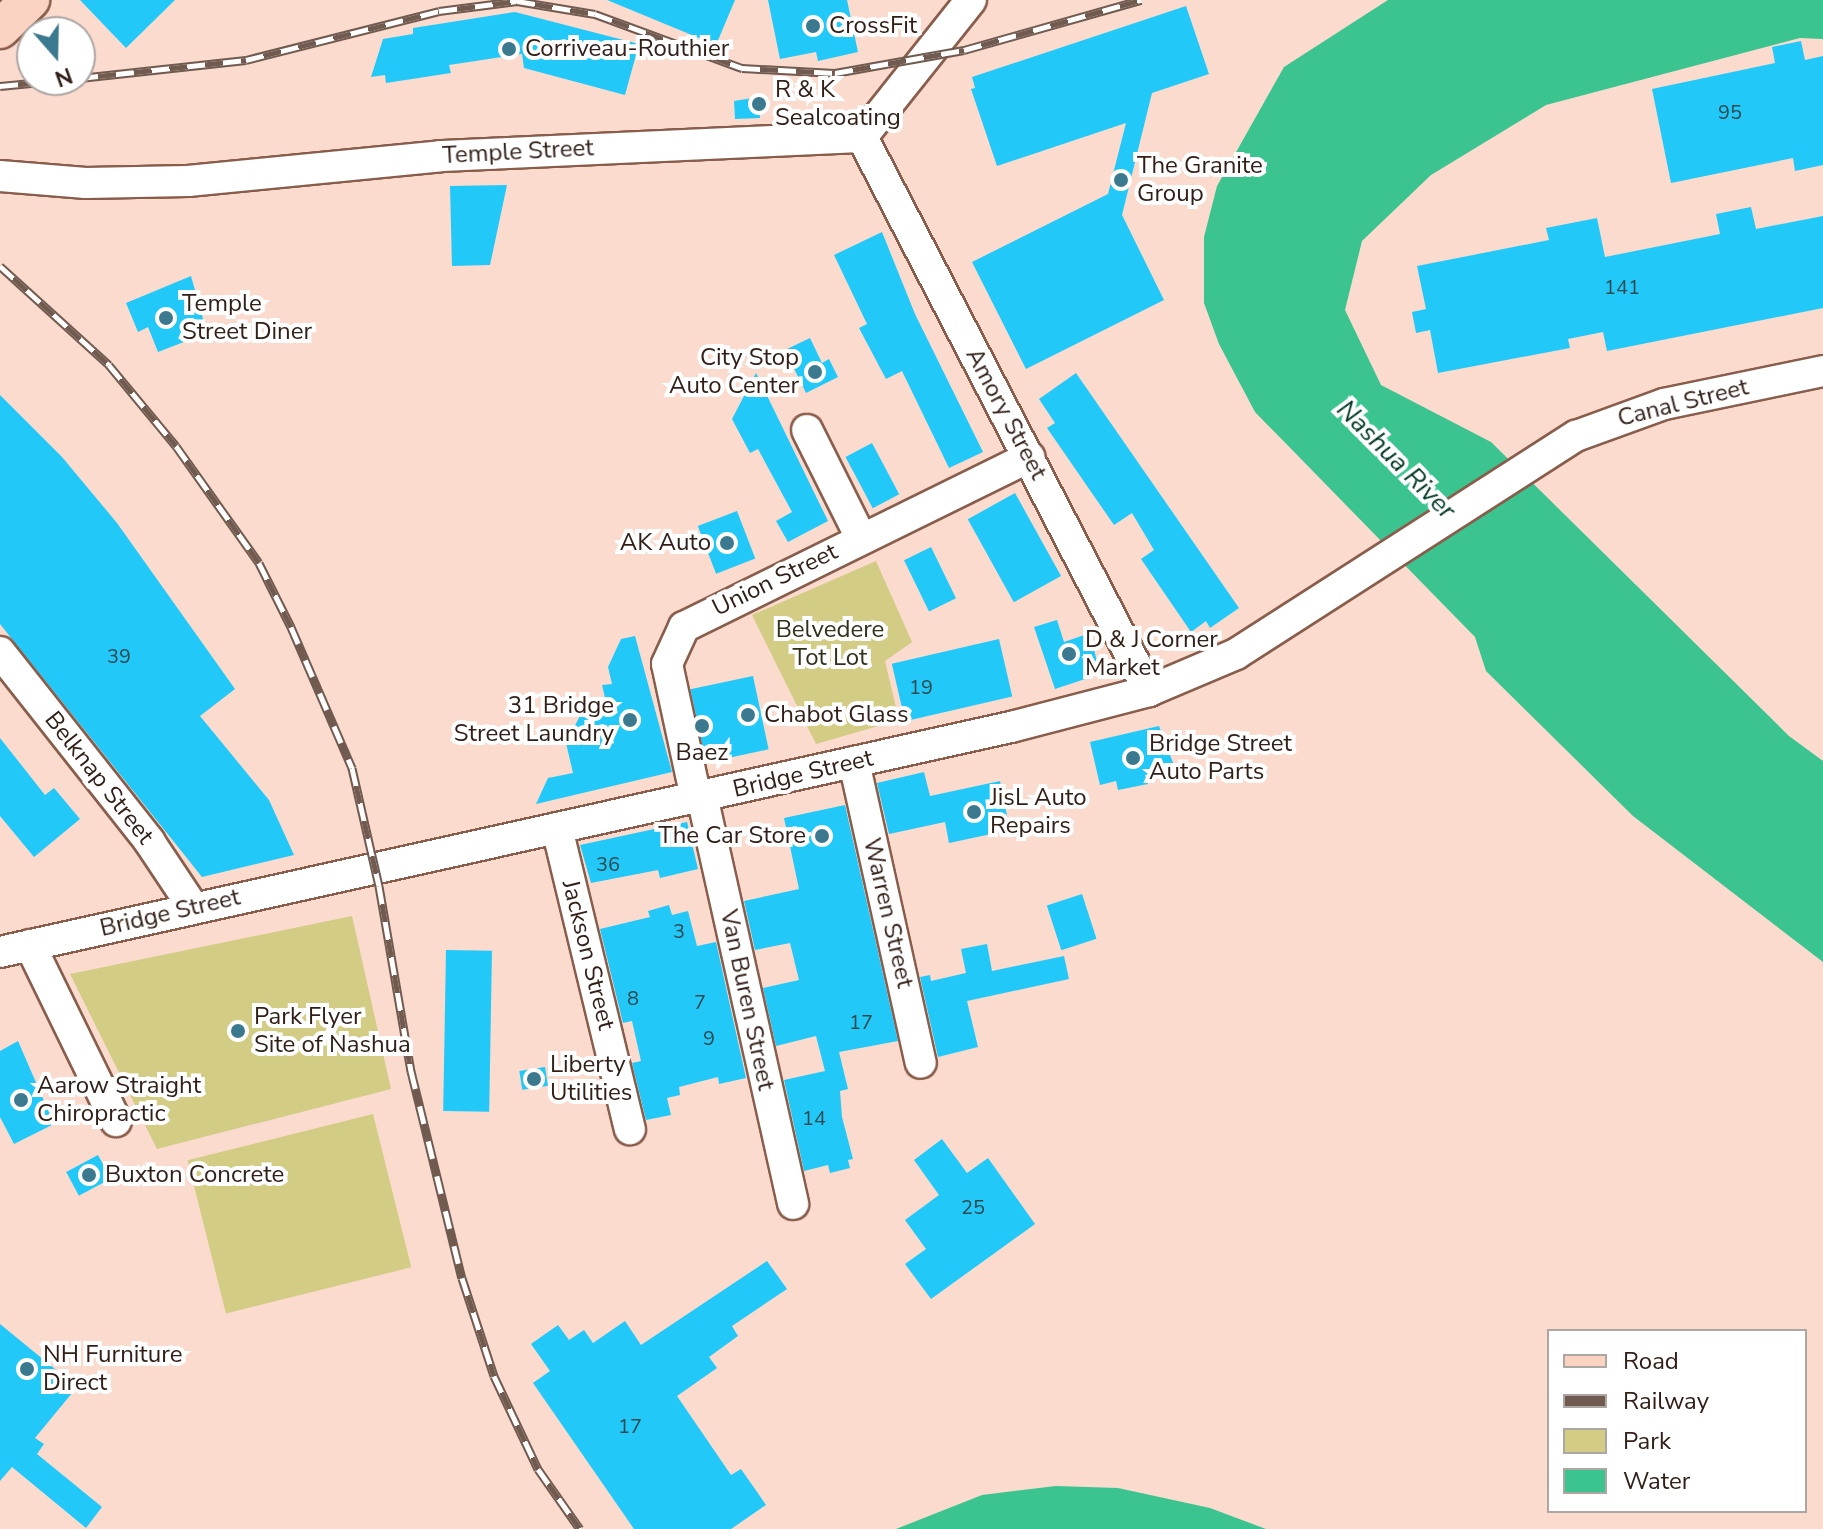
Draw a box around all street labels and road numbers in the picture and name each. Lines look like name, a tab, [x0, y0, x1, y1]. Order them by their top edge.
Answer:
street label: Temple Street	[442, 134, 594, 170]
street label: Amory Street	[959, 343, 1053, 485]
street label: Canal Street	[1615, 373, 1751, 433]
street label: Union Street	[708, 537, 842, 623]
street label: Belknap Street	[38, 706, 160, 850]
street label: Bridge Street	[730, 744, 876, 804]
street label: Warren Street	[857, 835, 919, 991]
street label: Jackson Street	[555, 877, 621, 1033]
street label: Bridge Street	[97, 883, 243, 943]
street label: Van Buren Street	[714, 907, 780, 1093]

